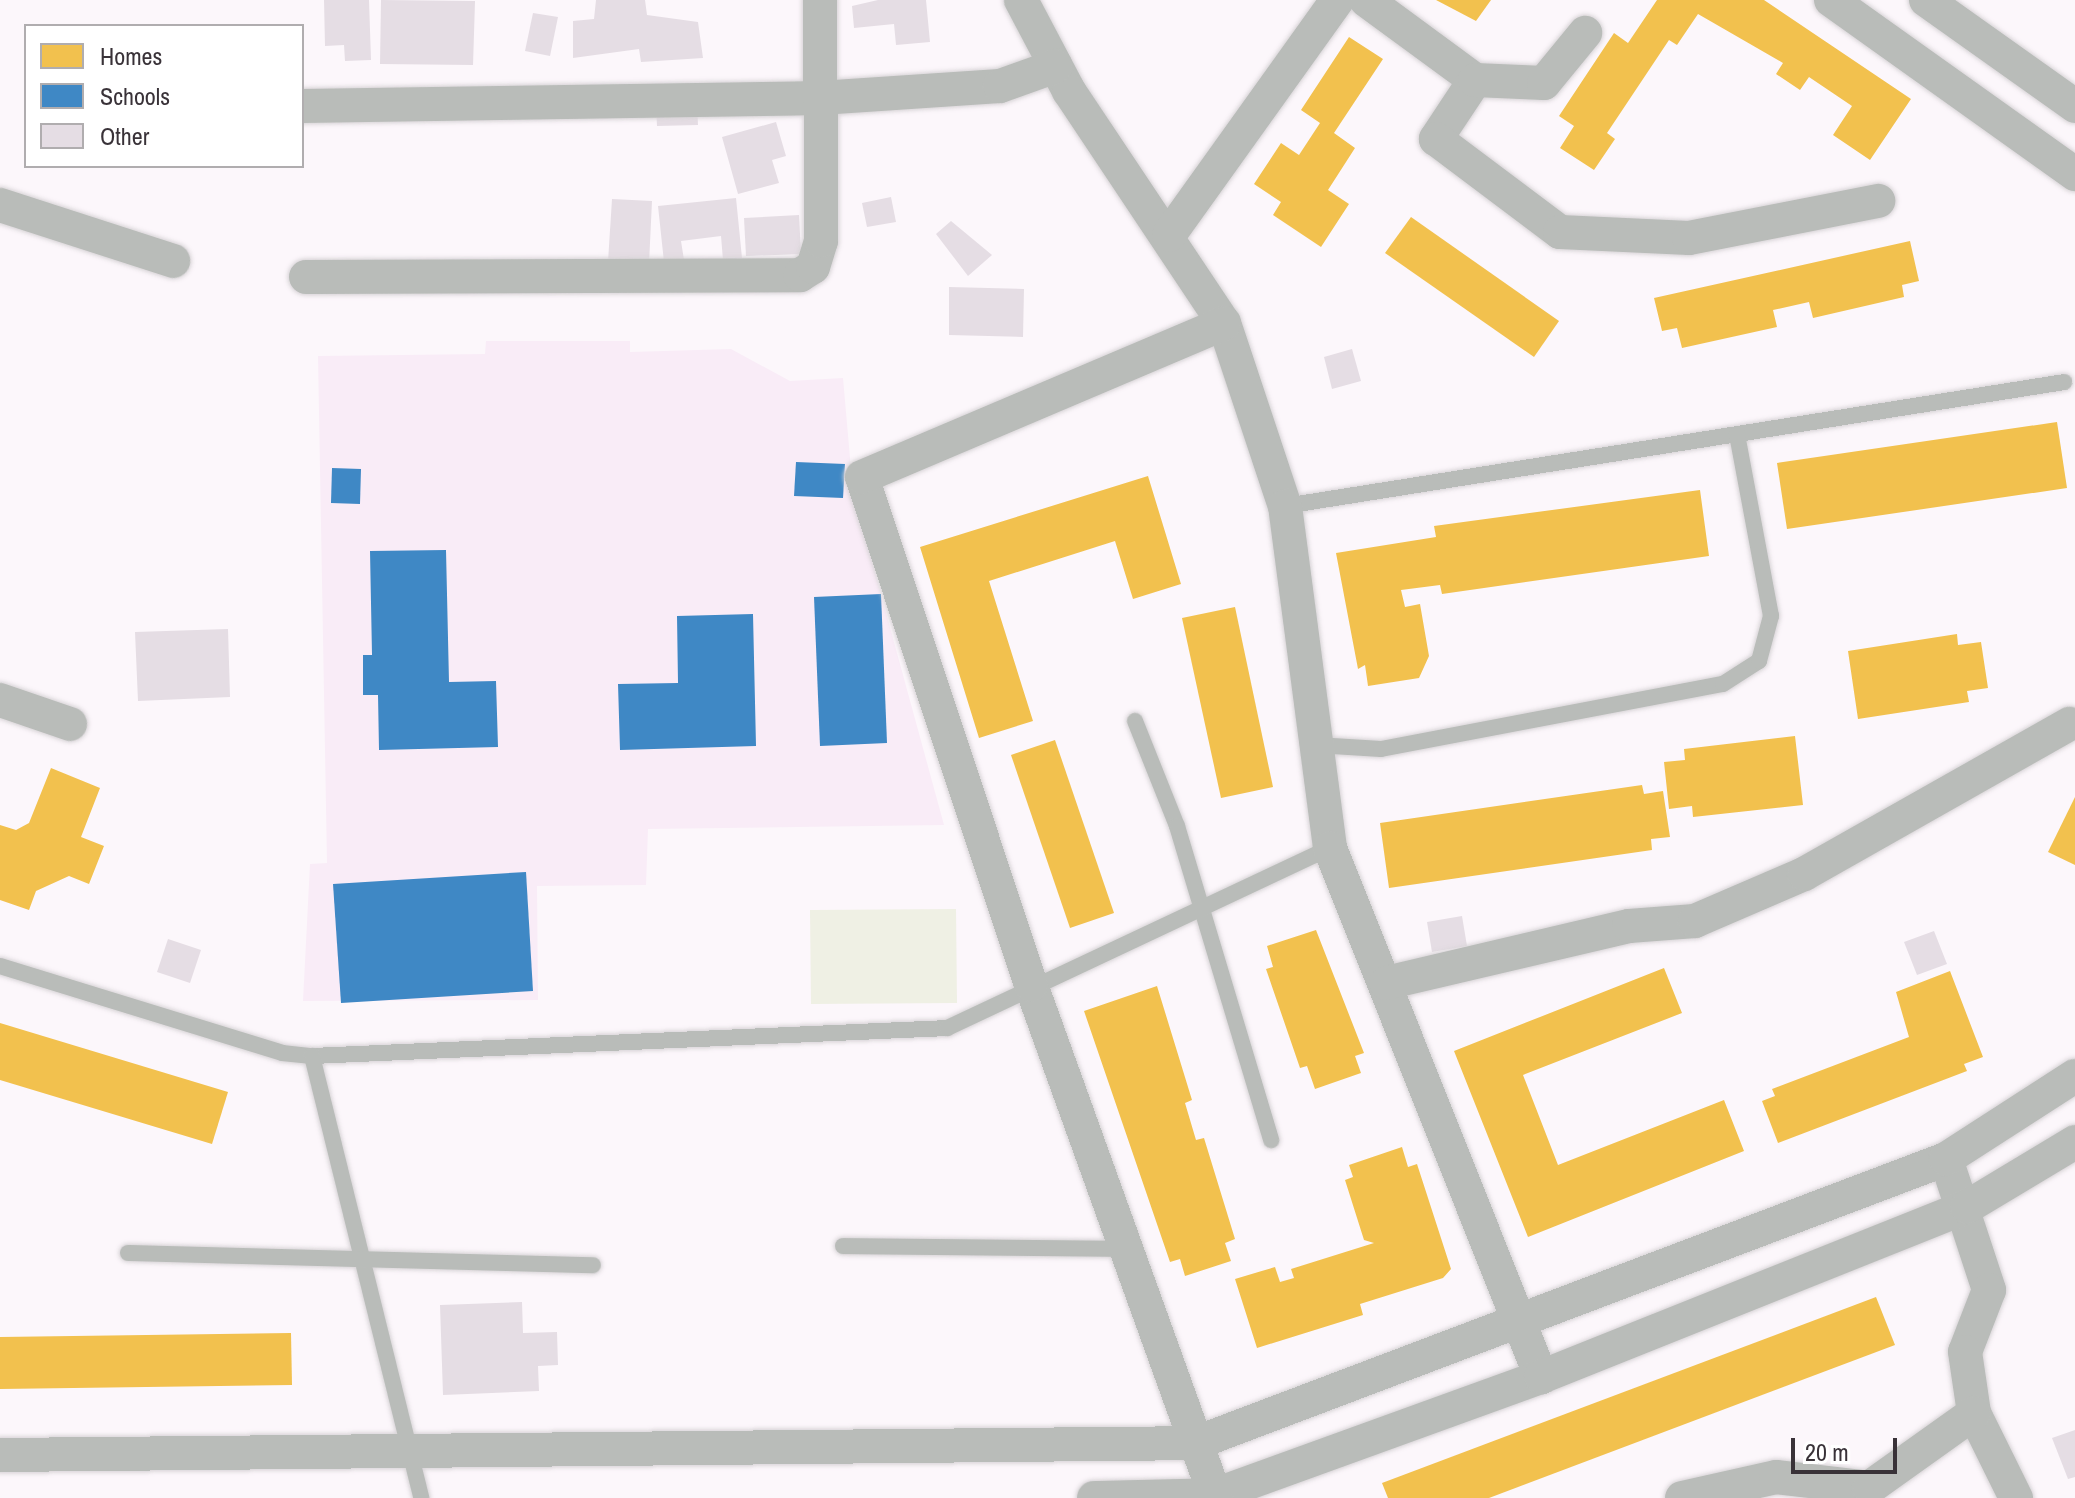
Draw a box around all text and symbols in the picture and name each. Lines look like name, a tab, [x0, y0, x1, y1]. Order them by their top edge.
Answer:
legend	[24, 24, 304, 168]
text: Homes	[100, 40, 162, 72]
text: Schools	[100, 80, 170, 112]
text: Other	[100, 120, 149, 152]
scale bar	[1795, 1422, 1901, 1472]
text: 20 m	[1805, 1436, 1849, 1468]

